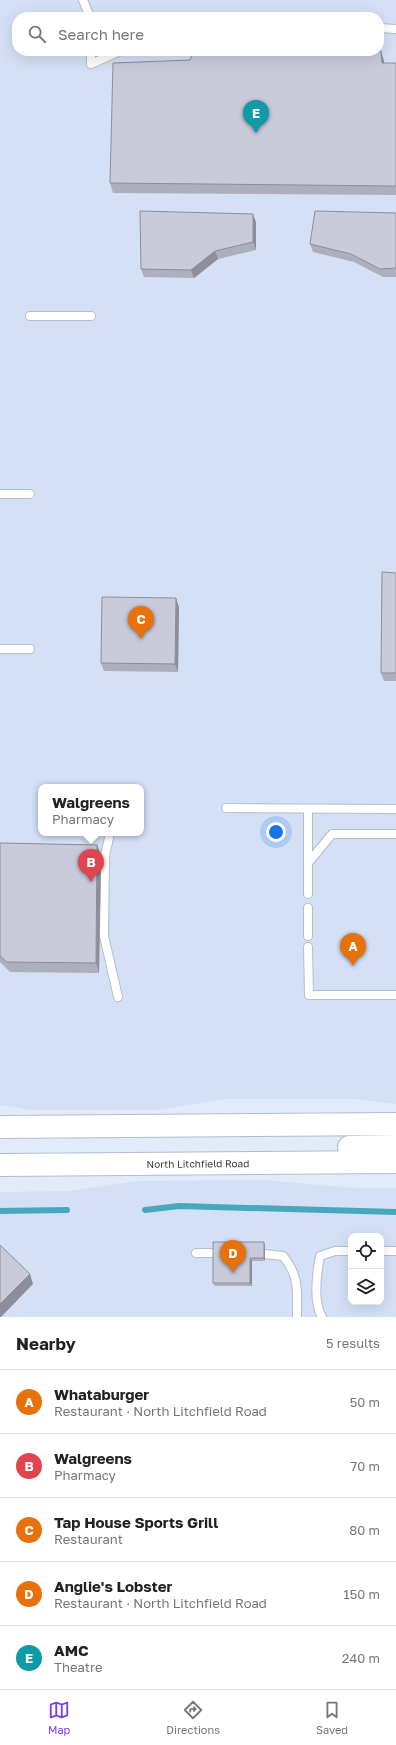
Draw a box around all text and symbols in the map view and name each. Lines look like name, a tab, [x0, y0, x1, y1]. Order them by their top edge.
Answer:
search box	[12, 12, 384, 56]
icon: search	[26, 23, 48, 45]
text: Search here	[58, 25, 144, 43]
pin: E	[243, 100, 269, 133]
pin: C	[128, 606, 154, 639]
popup	[38, 784, 144, 836]
text: Walgreens	[52, 793, 130, 811]
text: Pharmacy	[52, 811, 114, 827]
your location	[266, 822, 286, 842]
pin: B	[78, 849, 104, 882]
pin: A	[340, 933, 366, 966]
street label: North Litchfield Road	[147, 1157, 249, 1170]
map controls	[348, 1233, 384, 1305]
button: locate	[348, 1233, 384, 1269]
pin: D	[220, 1240, 246, 1273]
button: layers	[348, 1269, 384, 1305]
text: Nearby	[16, 1333, 76, 1354]
text: 5 results	[326, 1335, 380, 1351]
text: Whataburger	[54, 1385, 149, 1403]
text: A	[24, 1394, 34, 1410]
text: 50 m	[350, 1394, 380, 1410]
text: Restaurant · North Litchfield Road	[54, 1403, 267, 1419]
text: Walgreens	[54, 1449, 132, 1467]
text: B	[24, 1458, 34, 1474]
text: 70 m	[350, 1458, 380, 1474]
text: Pharmacy	[54, 1467, 116, 1483]
text: Tap House Sports Grill	[54, 1513, 218, 1531]
text: C	[24, 1522, 34, 1538]
text: 80 m	[349, 1522, 380, 1538]
text: Restaurant	[54, 1531, 123, 1547]
text: Anglie's Lobster	[54, 1577, 172, 1595]
text: D	[24, 1586, 34, 1602]
text: 150 m	[343, 1586, 380, 1602]
text: Restaurant · North Litchfield Road	[54, 1595, 267, 1611]
text: AMC	[54, 1641, 89, 1659]
text: E	[25, 1650, 33, 1666]
text: 240 m	[342, 1650, 380, 1666]
text: Theatre	[54, 1659, 103, 1675]
tab: Map	[48, 1699, 70, 1736]
tab: Directions	[166, 1699, 220, 1736]
tab: Saved	[316, 1699, 348, 1736]

